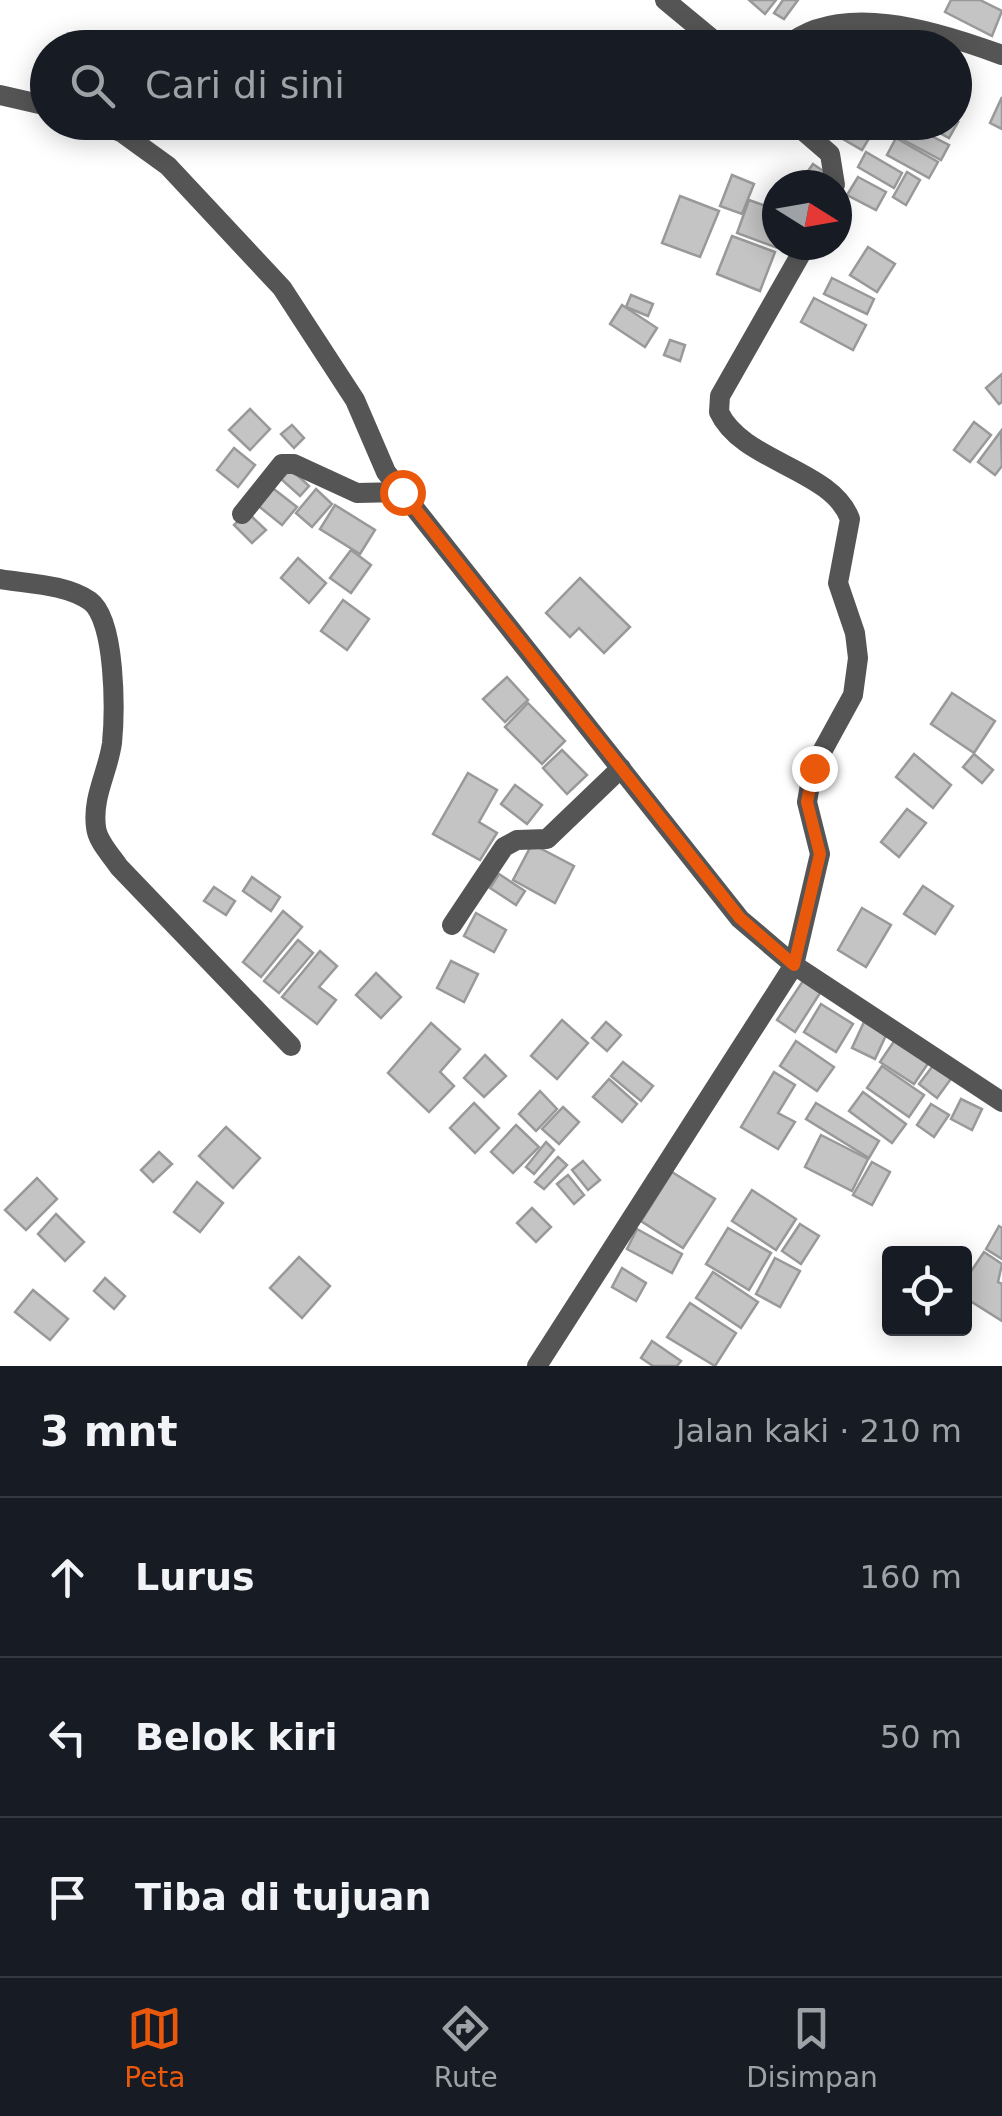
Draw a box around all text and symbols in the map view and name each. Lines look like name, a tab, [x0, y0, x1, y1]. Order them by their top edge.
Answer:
search box	[30, 30, 972, 140]
icon: search	[65, 58, 120, 113]
text: Cari di sini	[145, 63, 345, 107]
north arrow	[762, 170, 852, 260]
route start	[380, 470, 426, 516]
route end	[792, 746, 838, 792]
map controls	[882, 1246, 972, 1336]
button: locate	[882, 1246, 972, 1336]
text: 3 mnt	[40, 1407, 178, 1456]
text: Jalan kaki · 210 m	[676, 1412, 962, 1450]
icon: ahead	[40, 1550, 95, 1605]
text: Lurus	[135, 1555, 255, 1599]
text: 160 m	[860, 1558, 962, 1596]
icon: left	[40, 1710, 95, 1765]
text: Belok kiri	[135, 1715, 337, 1759]
text: 50 m	[880, 1718, 962, 1756]
icon: arrive	[40, 1870, 95, 1925]
text: Tiba di tujuan	[135, 1875, 431, 1919]
tab: Peta	[124, 2001, 185, 2094]
tab: Rute	[434, 2001, 498, 2094]
tab: Disimpan	[746, 2001, 878, 2094]

